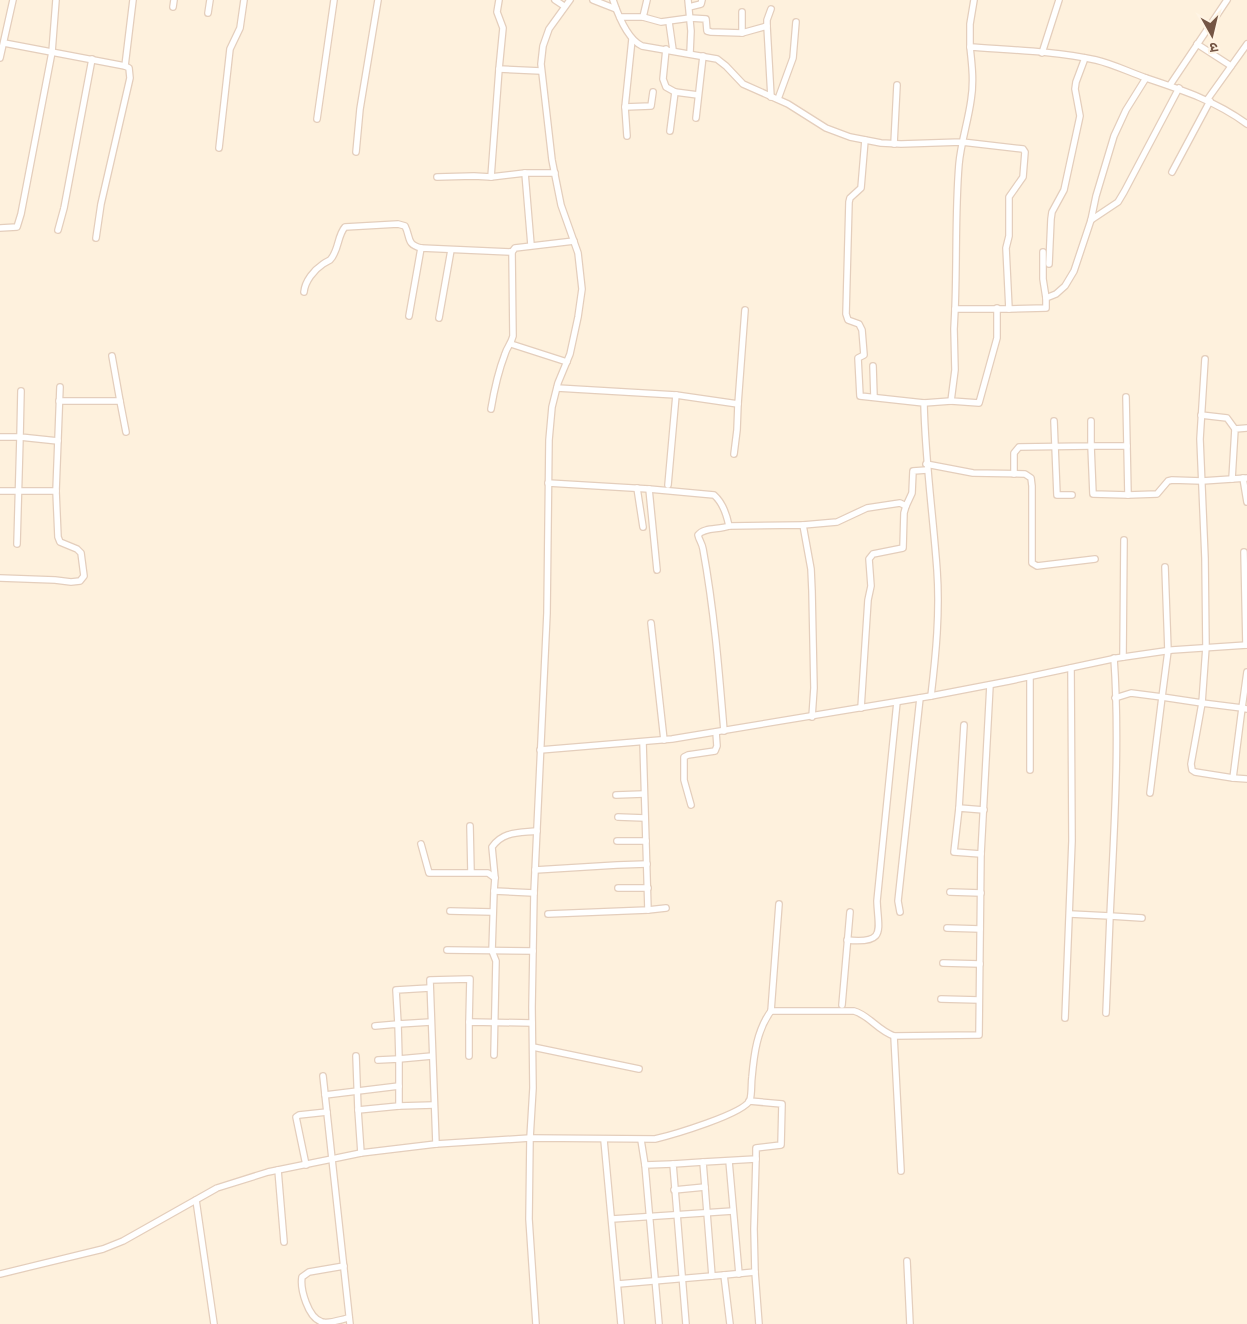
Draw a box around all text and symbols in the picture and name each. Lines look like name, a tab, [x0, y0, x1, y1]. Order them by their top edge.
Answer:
north arrow	[1187, 10, 1237, 60]
text: उ	[1208, 39, 1219, 57]

